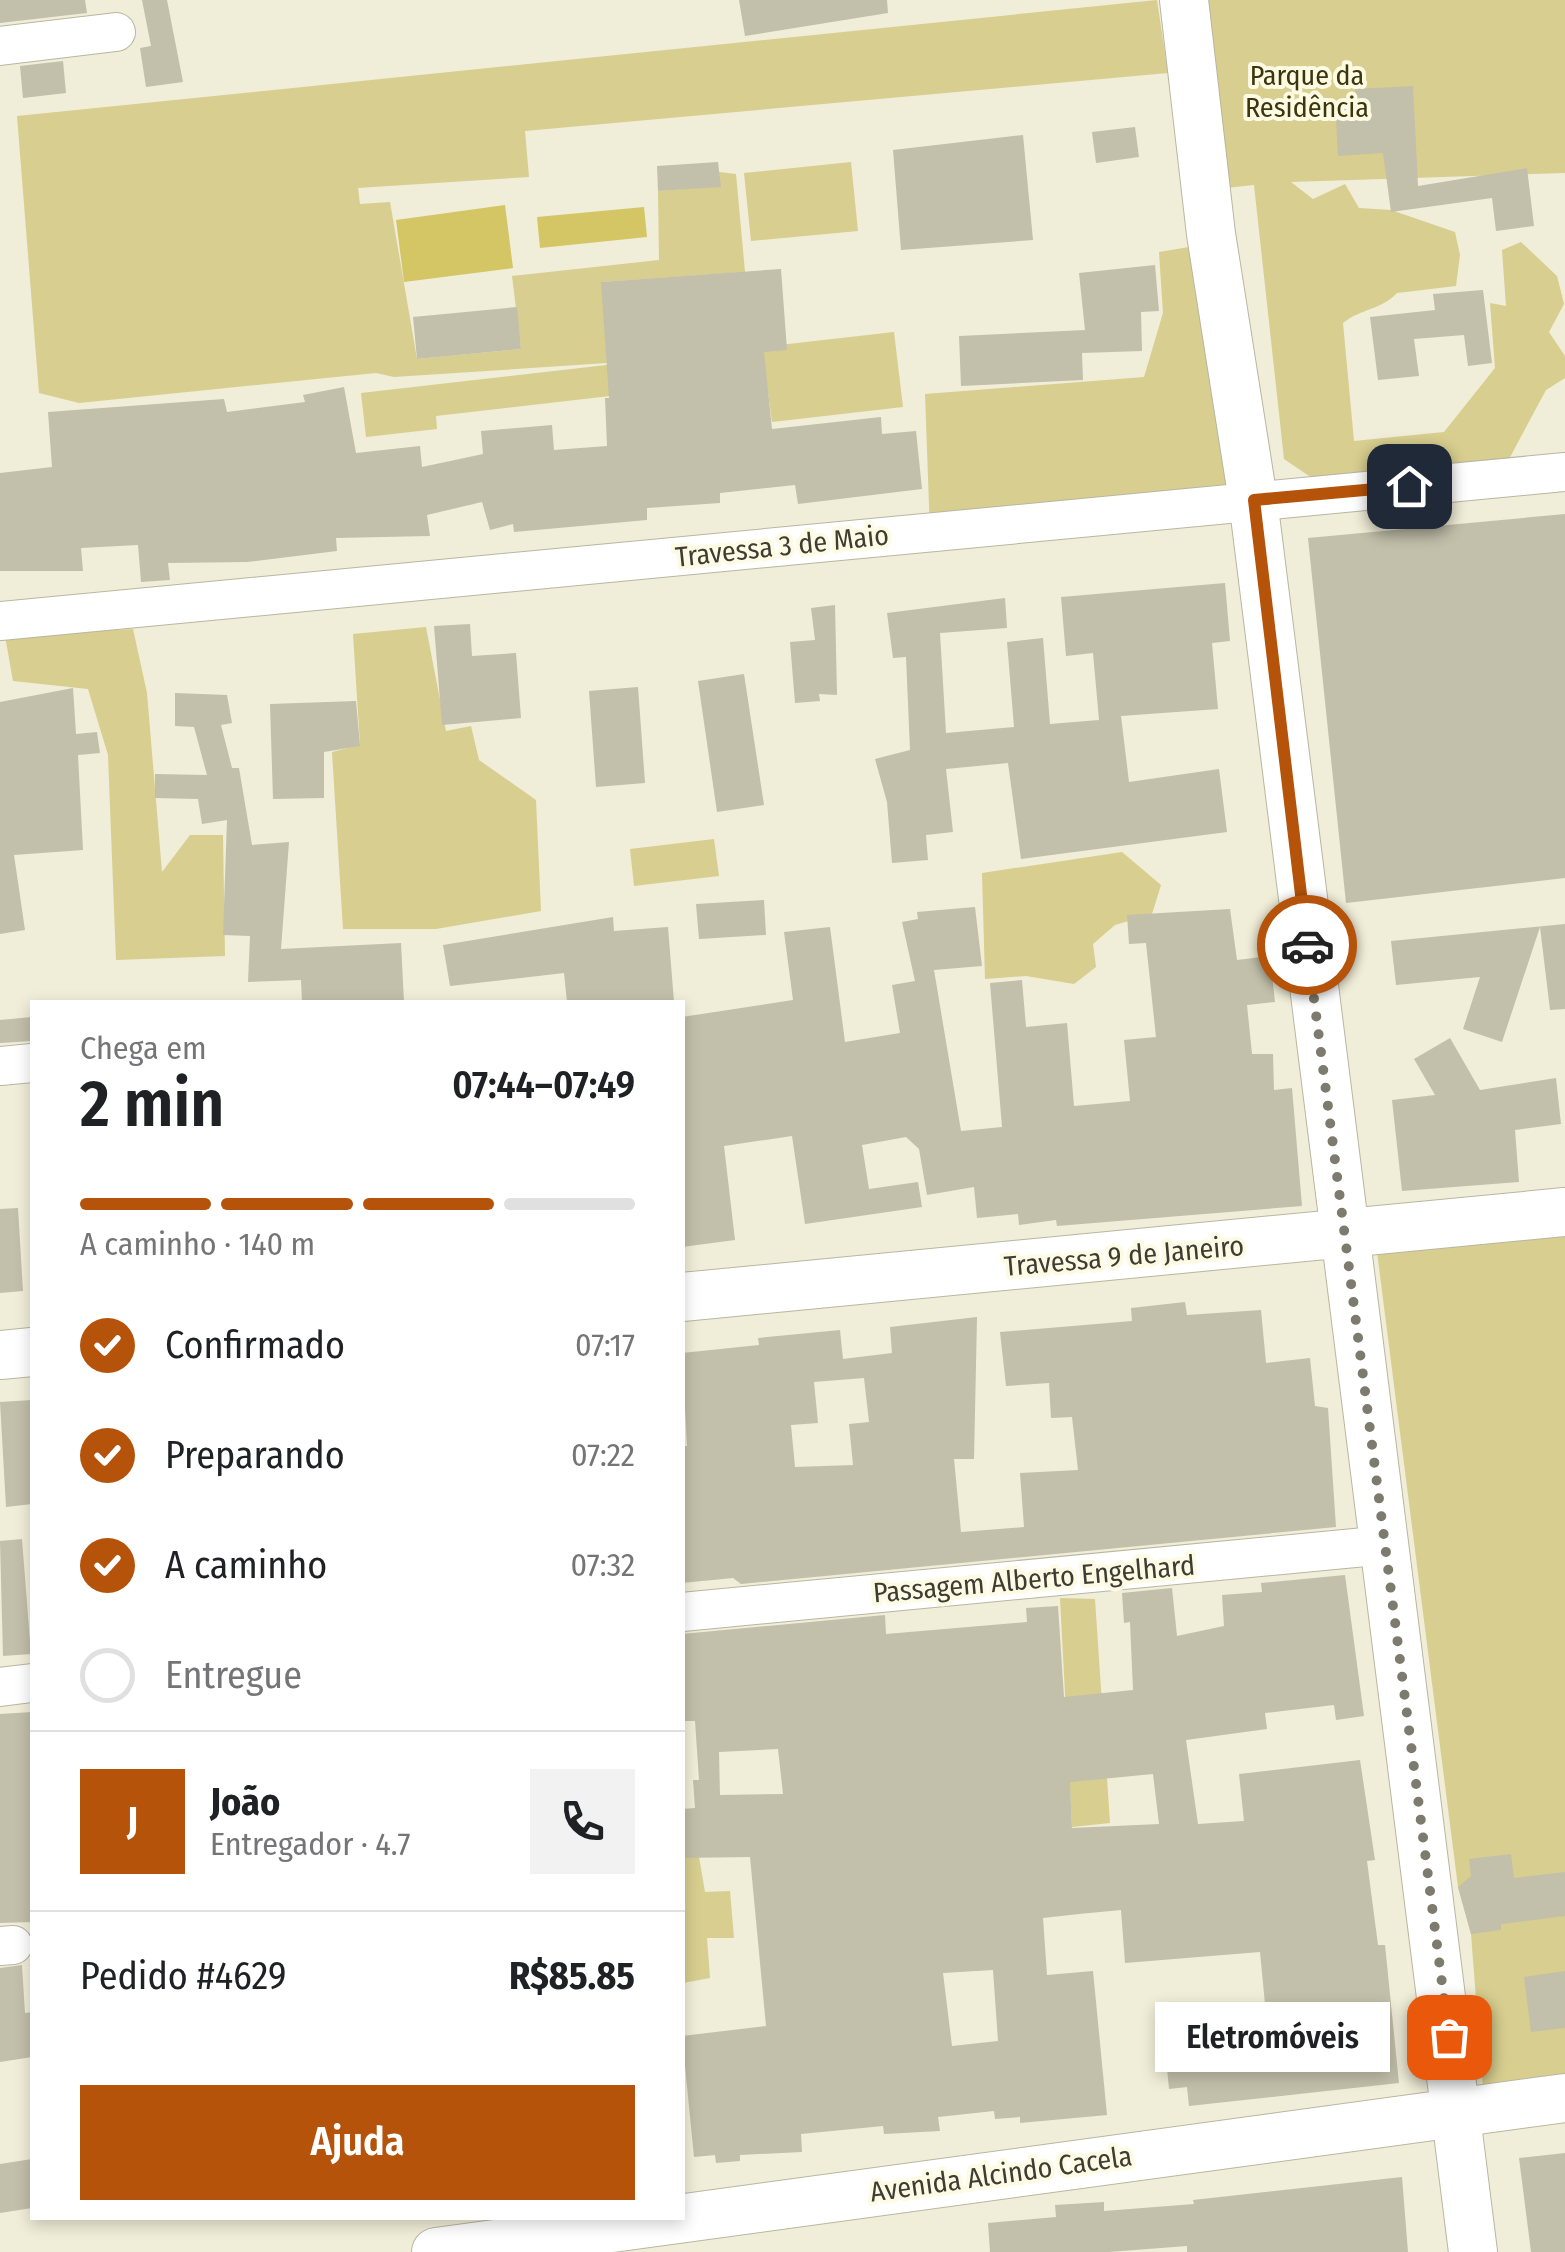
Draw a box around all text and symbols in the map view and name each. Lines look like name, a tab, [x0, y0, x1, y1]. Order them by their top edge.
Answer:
park label: Parque da Residência	[1245, 59, 1369, 124]
pin	[1367, 444, 1452, 529]
icon: home	[1382, 459, 1437, 514]
street label: Travessa 3 de Maio	[674, 518, 890, 574]
courier	[1257, 895, 1357, 995]
icon: car	[1280, 918, 1335, 973]
text: Chega em	[80, 1029, 207, 1067]
text: 07:44–07:49	[452, 1062, 635, 1108]
text: 2 min	[80, 1065, 224, 1143]
text: A caminho · 140 m	[80, 1225, 315, 1263]
street label: Travessa 9 de Janeiro	[1003, 1229, 1245, 1283]
icon: check	[80, 1318, 135, 1373]
text: Confirmado	[165, 1322, 345, 1368]
text: 07:17	[575, 1326, 635, 1364]
icon: check	[80, 1428, 135, 1483]
text: Preparando	[165, 1432, 345, 1478]
text: 07:22	[571, 1436, 635, 1474]
icon: check	[80, 1538, 135, 1593]
text: A caminho	[165, 1542, 327, 1588]
text: 07:32	[571, 1546, 635, 1584]
street label: Passagem Alberto Engelhard	[872, 1548, 1196, 1610]
text: Entregue	[165, 1652, 302, 1698]
button: phone	[530, 1769, 635, 1874]
text: João	[210, 1779, 280, 1825]
text: J	[127, 1798, 138, 1844]
text: Entregador · 4.7	[210, 1825, 410, 1863]
text: Pedido #4629	[80, 1953, 287, 1999]
text: R$85.85	[509, 1953, 635, 1999]
pin	[1407, 1995, 1492, 2080]
callout: Eletromóveis	[1154, 2002, 1389, 2072]
icon: bag	[1422, 2010, 1477, 2065]
text: Eletromóveis	[1186, 2018, 1359, 2056]
button: Ajuda	[80, 2085, 635, 2200]
street label: Avenida Alcindo Cacela	[868, 2139, 1134, 2209]

